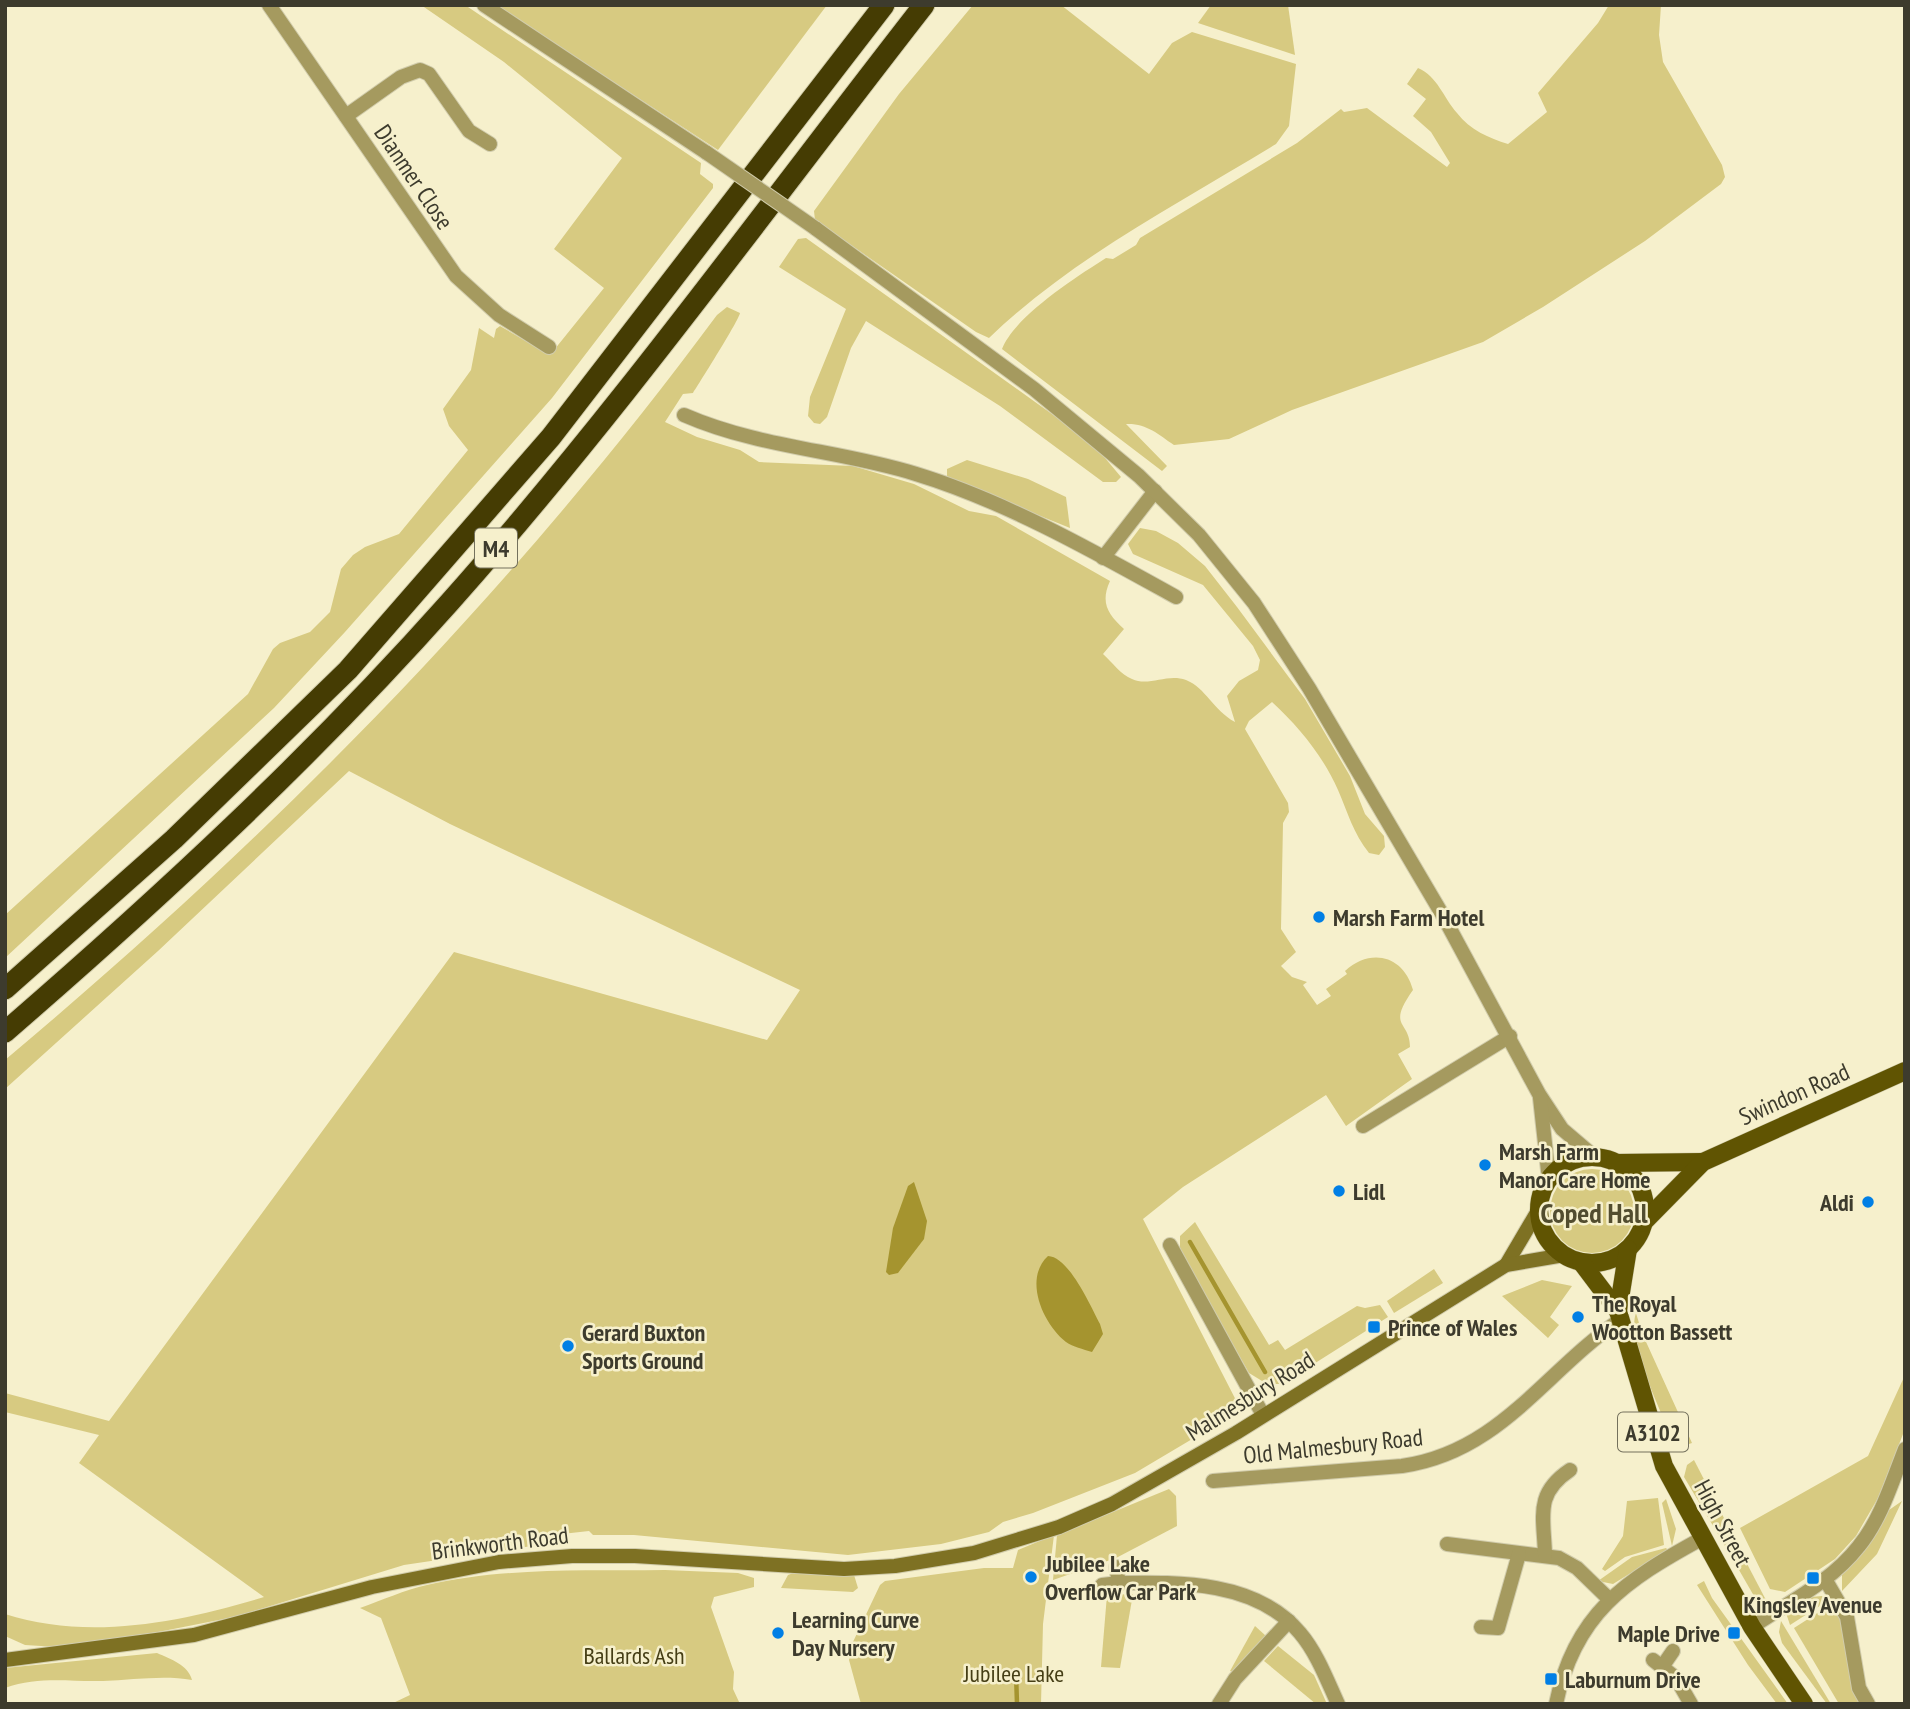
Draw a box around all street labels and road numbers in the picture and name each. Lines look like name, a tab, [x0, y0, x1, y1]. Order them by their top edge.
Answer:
street label: Dianmer Close	[368, 119, 460, 235]
road number: M4	[475, 528, 517, 568]
street label: Swindon Road	[1734, 1056, 1854, 1132]
street label: Malmesbury Road	[1180, 1344, 1320, 1448]
road number: A3102	[1618, 1413, 1688, 1452]
street label: Old Malmesbury Road	[1242, 1421, 1424, 1471]
street label: High Street	[1687, 1474, 1759, 1572]
street label: Brinkworth Road	[430, 1519, 570, 1567]

